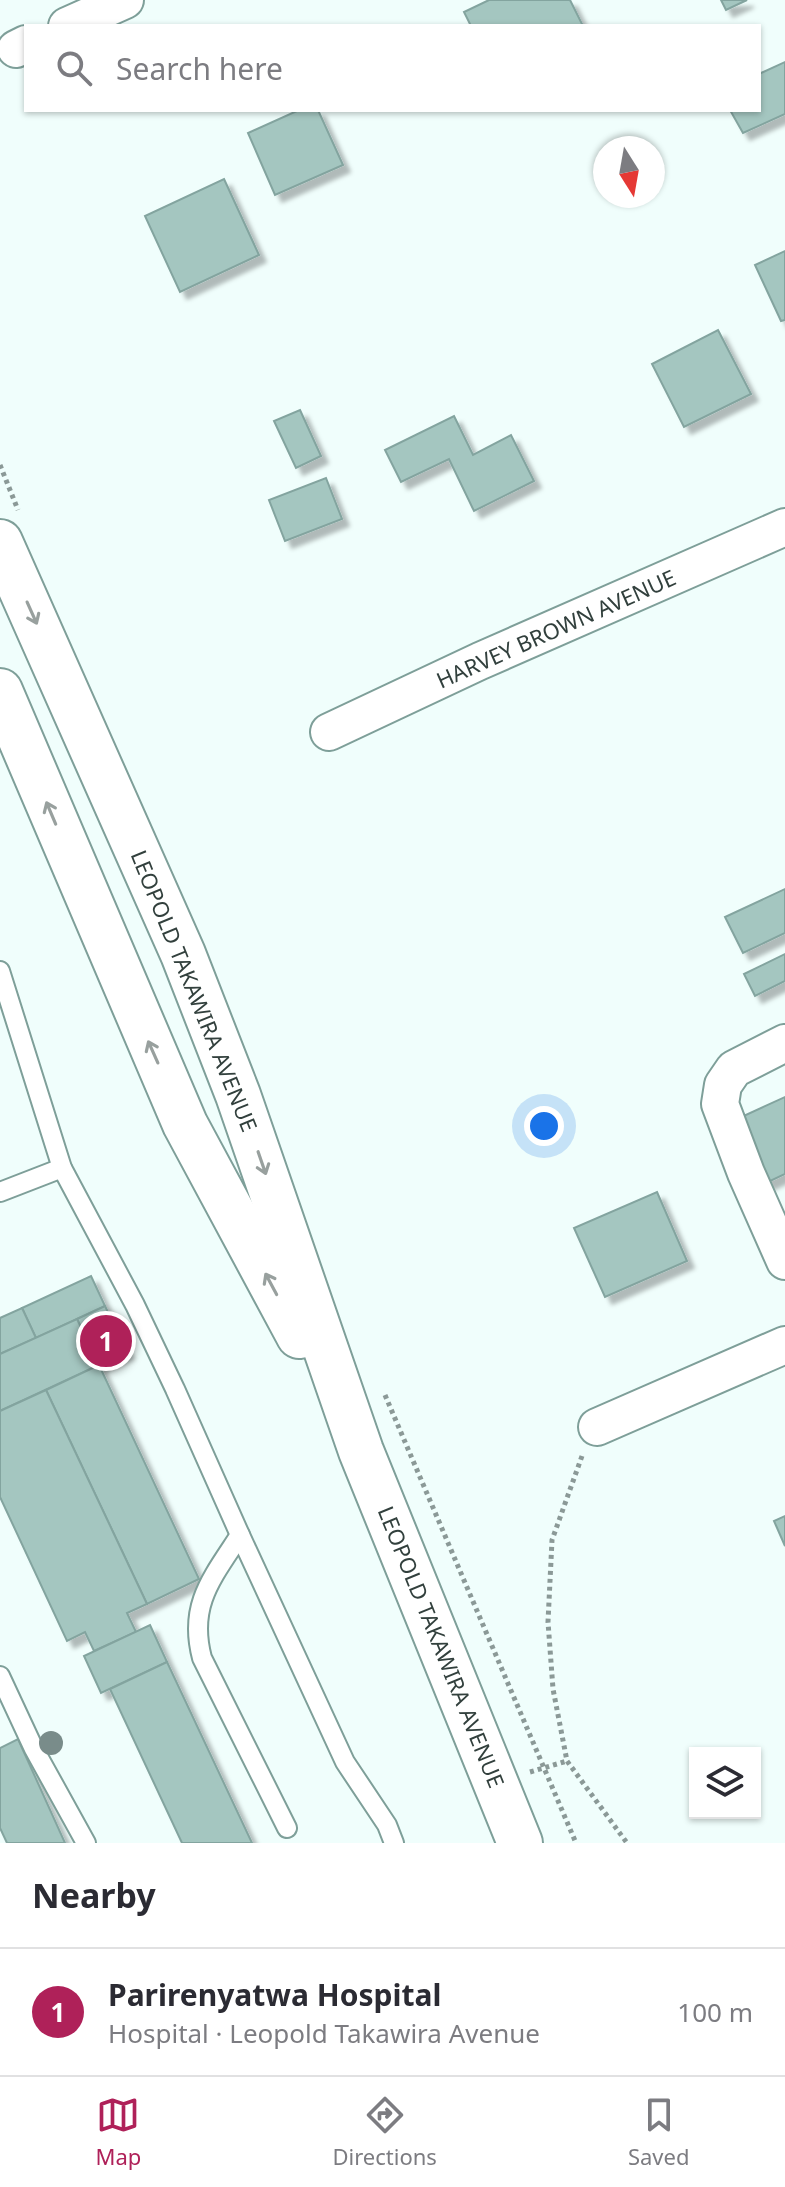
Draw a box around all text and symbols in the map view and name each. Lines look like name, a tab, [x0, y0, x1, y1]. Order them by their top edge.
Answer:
search box	[24, 24, 761, 112]
icon: search	[52, 46, 96, 90]
text: Search here	[116, 48, 283, 89]
north arrow	[593, 136, 665, 208]
street label: HARVEY BROWN AVENUE	[431, 562, 680, 694]
one-way arrow	[25, 601, 40, 625]
one-way arrow	[43, 801, 58, 826]
street label: LEOPOLD TAKAWIRA AVENUE	[125, 845, 265, 1136]
one-way arrow	[145, 1040, 160, 1065]
your location	[524, 1106, 564, 1146]
one-way arrow	[255, 1150, 270, 1175]
one-way arrow	[263, 1272, 278, 1296]
pin: 1	[80, 1311, 132, 1371]
street label: LEOPOLD TAKAWIRA AVENUE	[372, 1501, 512, 1792]
map controls	[689, 1747, 761, 1819]
button: layers	[689, 1747, 761, 1819]
text: Nearby	[32, 1872, 156, 1918]
text: Parirenyatwa Hospital	[108, 1974, 441, 2015]
text: 1	[51, 1994, 65, 2030]
text: 100 m	[677, 1994, 753, 2030]
text: Hospital · Leopold Takawira Avenue	[108, 2015, 540, 2051]
tab: Map	[96, 2093, 141, 2171]
tab: Directions	[332, 2093, 437, 2171]
tab: Saved	[628, 2093, 689, 2171]

